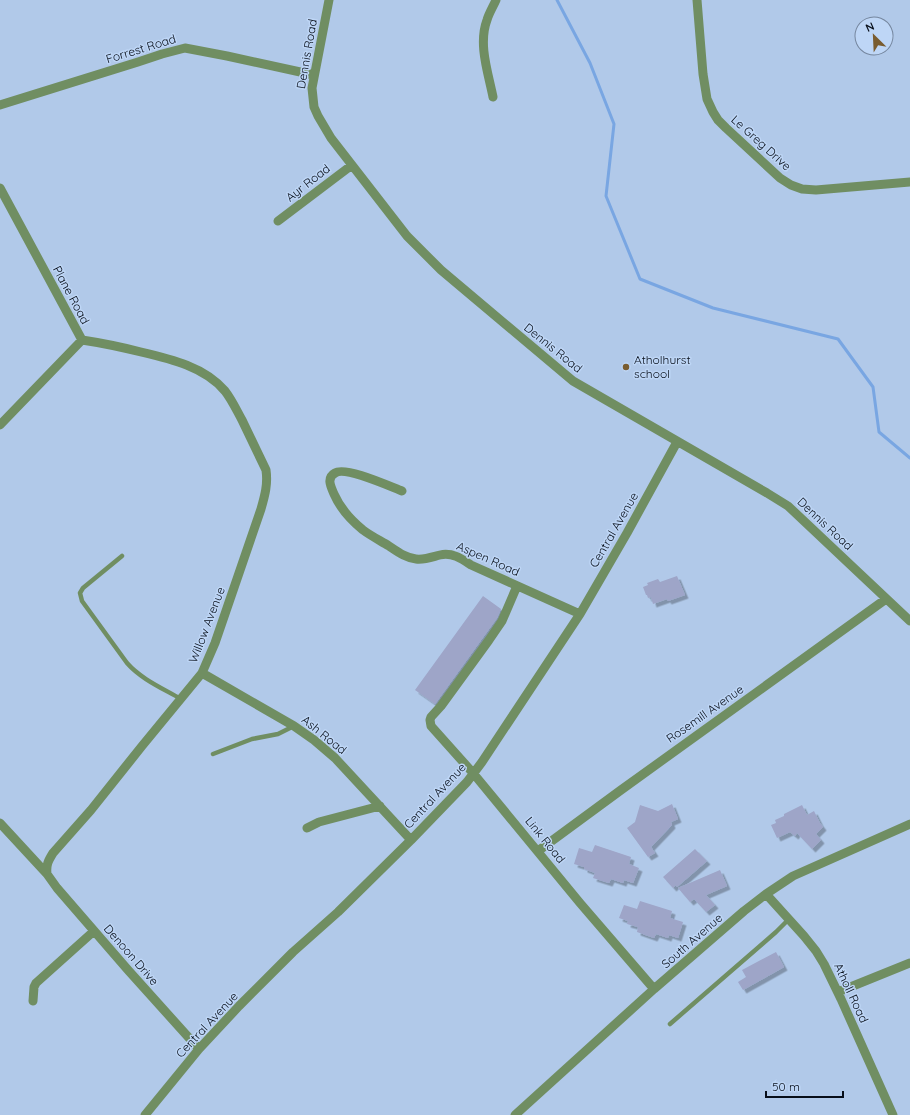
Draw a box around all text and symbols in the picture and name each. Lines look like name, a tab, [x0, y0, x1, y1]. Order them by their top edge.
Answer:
north arrow	[854, 16, 894, 56]
street label: Dennis Road	[293, 18, 320, 90]
text: N	[863, 19, 876, 35]
street label: Forrest Road	[104, 31, 178, 66]
street label: Le Greg Drive	[728, 112, 795, 174]
street label: Ayr Road	[283, 161, 333, 205]
street label: Plane Road	[50, 263, 93, 327]
street label: Dennis Road	[521, 320, 585, 376]
place label: Atholhurst school	[634, 352, 691, 381]
marker: Atholhurst school	[621, 362, 631, 372]
street label: Central Avenue	[586, 489, 641, 570]
street label: Dennis Road	[794, 494, 856, 553]
street label: Aspen Road	[454, 538, 522, 579]
street label: Willow Avenue	[185, 585, 228, 665]
street label: Rosemill Avenue	[663, 681, 746, 746]
street label: Ash Road	[299, 712, 350, 757]
street label: Central Avenue	[400, 760, 469, 832]
street label: Link Road	[522, 813, 569, 866]
street label: South Avenue	[658, 910, 725, 971]
street label: Denoon Drive	[101, 921, 162, 988]
street label: Atholl Road	[831, 960, 872, 1025]
street label: Central Avenue	[172, 989, 241, 1061]
scale bar	[766, 1073, 843, 1099]
text: 50 m	[772, 1079, 800, 1094]

